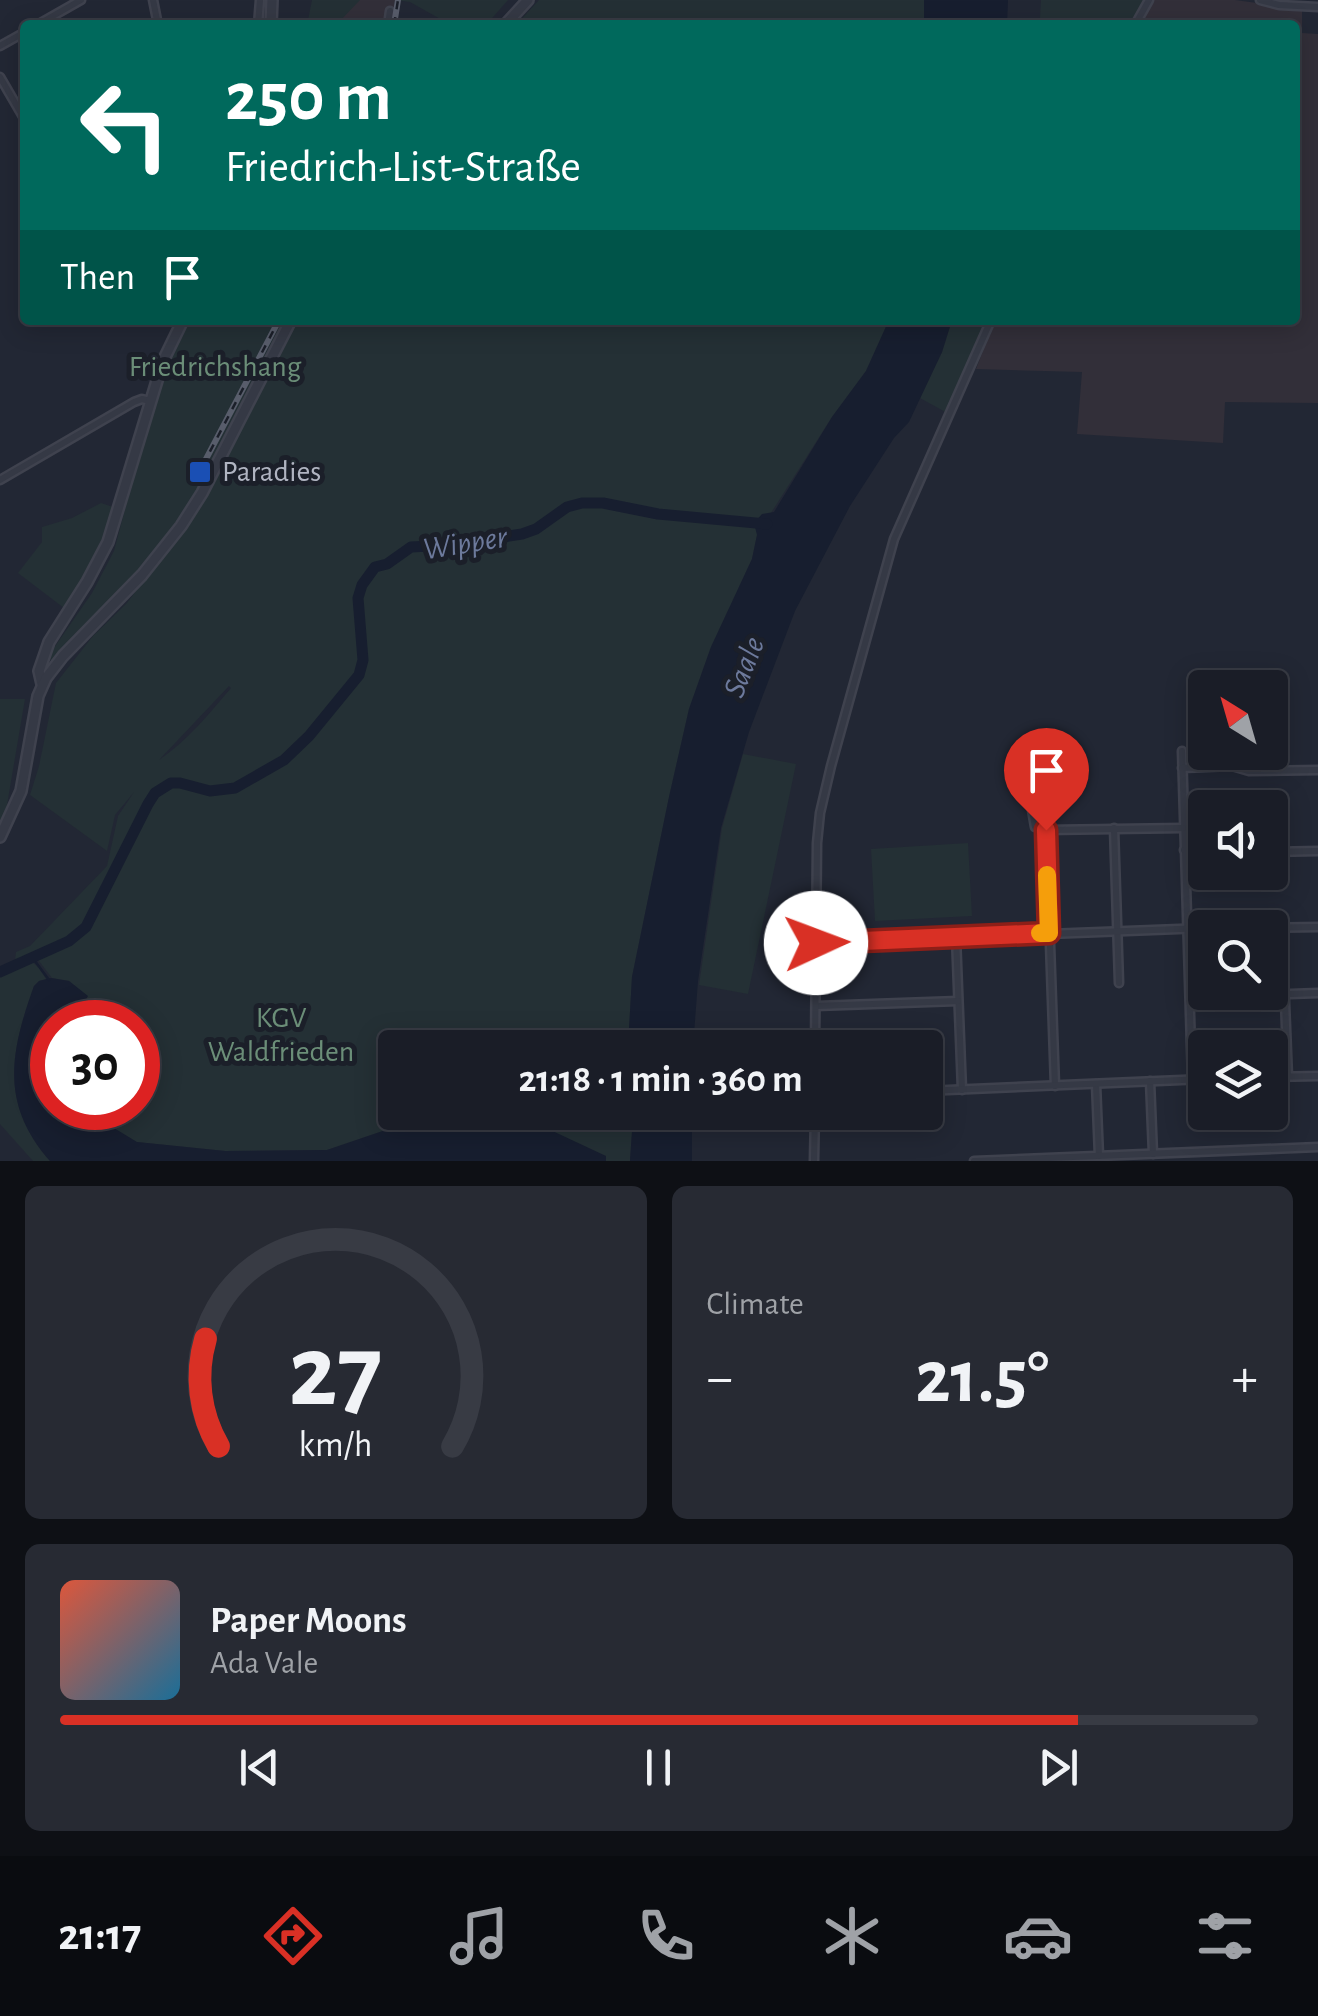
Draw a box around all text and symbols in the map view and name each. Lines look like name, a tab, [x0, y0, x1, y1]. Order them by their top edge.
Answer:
icon: left	[60, 60, 190, 190]
text: 250 m	[225, 63, 392, 133]
text: Friedrich-List-Straße	[225, 145, 581, 190]
icon: arrive	[155, 250, 210, 305]
text: Then	[60, 259, 135, 297]
park label: Friedrichshang	[129, 352, 302, 382]
place label: Paradies	[222, 457, 321, 487]
marker: Paradies	[187, 459, 213, 485]
water label: Wipper	[421, 520, 511, 566]
water label: Saale	[718, 632, 770, 702]
north arrow	[1188, 670, 1288, 770]
map controls	[1188, 670, 1288, 1130]
pin	[1004, 728, 1089, 831]
icon: arrive	[1019, 743, 1074, 798]
button: sound	[1188, 790, 1288, 890]
position arrow	[764, 891, 868, 995]
button: search	[1188, 910, 1288, 1010]
speed limit sign: 30	[30, 1000, 160, 1130]
park label: KGV Waldfrieden	[208, 1003, 354, 1067]
button: layers	[1188, 1030, 1288, 1130]
text: 21:18 · 1 min · 360 m	[518, 1061, 803, 1099]
text: Climate	[707, 1288, 804, 1320]
text: 27	[289, 1321, 383, 1425]
text: 21.5°	[915, 1341, 1049, 1416]
text: −	[707, 1351, 733, 1406]
text: +	[1232, 1351, 1258, 1406]
text: km/h	[299, 1427, 373, 1463]
text: Paper Moons	[210, 1602, 407, 1640]
text: Ada Vale	[210, 1647, 318, 1679]
icon: previous	[232, 1740, 287, 1795]
icon: pause	[631, 1740, 686, 1795]
icon: next	[1031, 1740, 1086, 1795]
icon: directions	[258, 1901, 328, 1971]
icon: music	[444, 1901, 514, 1971]
icon: phone	[631, 1901, 701, 1971]
icon: climate	[817, 1901, 887, 1971]
icon: car	[1003, 1901, 1073, 1971]
icon: filters	[1190, 1901, 1260, 1971]
text: 21:17	[58, 1913, 142, 1958]

